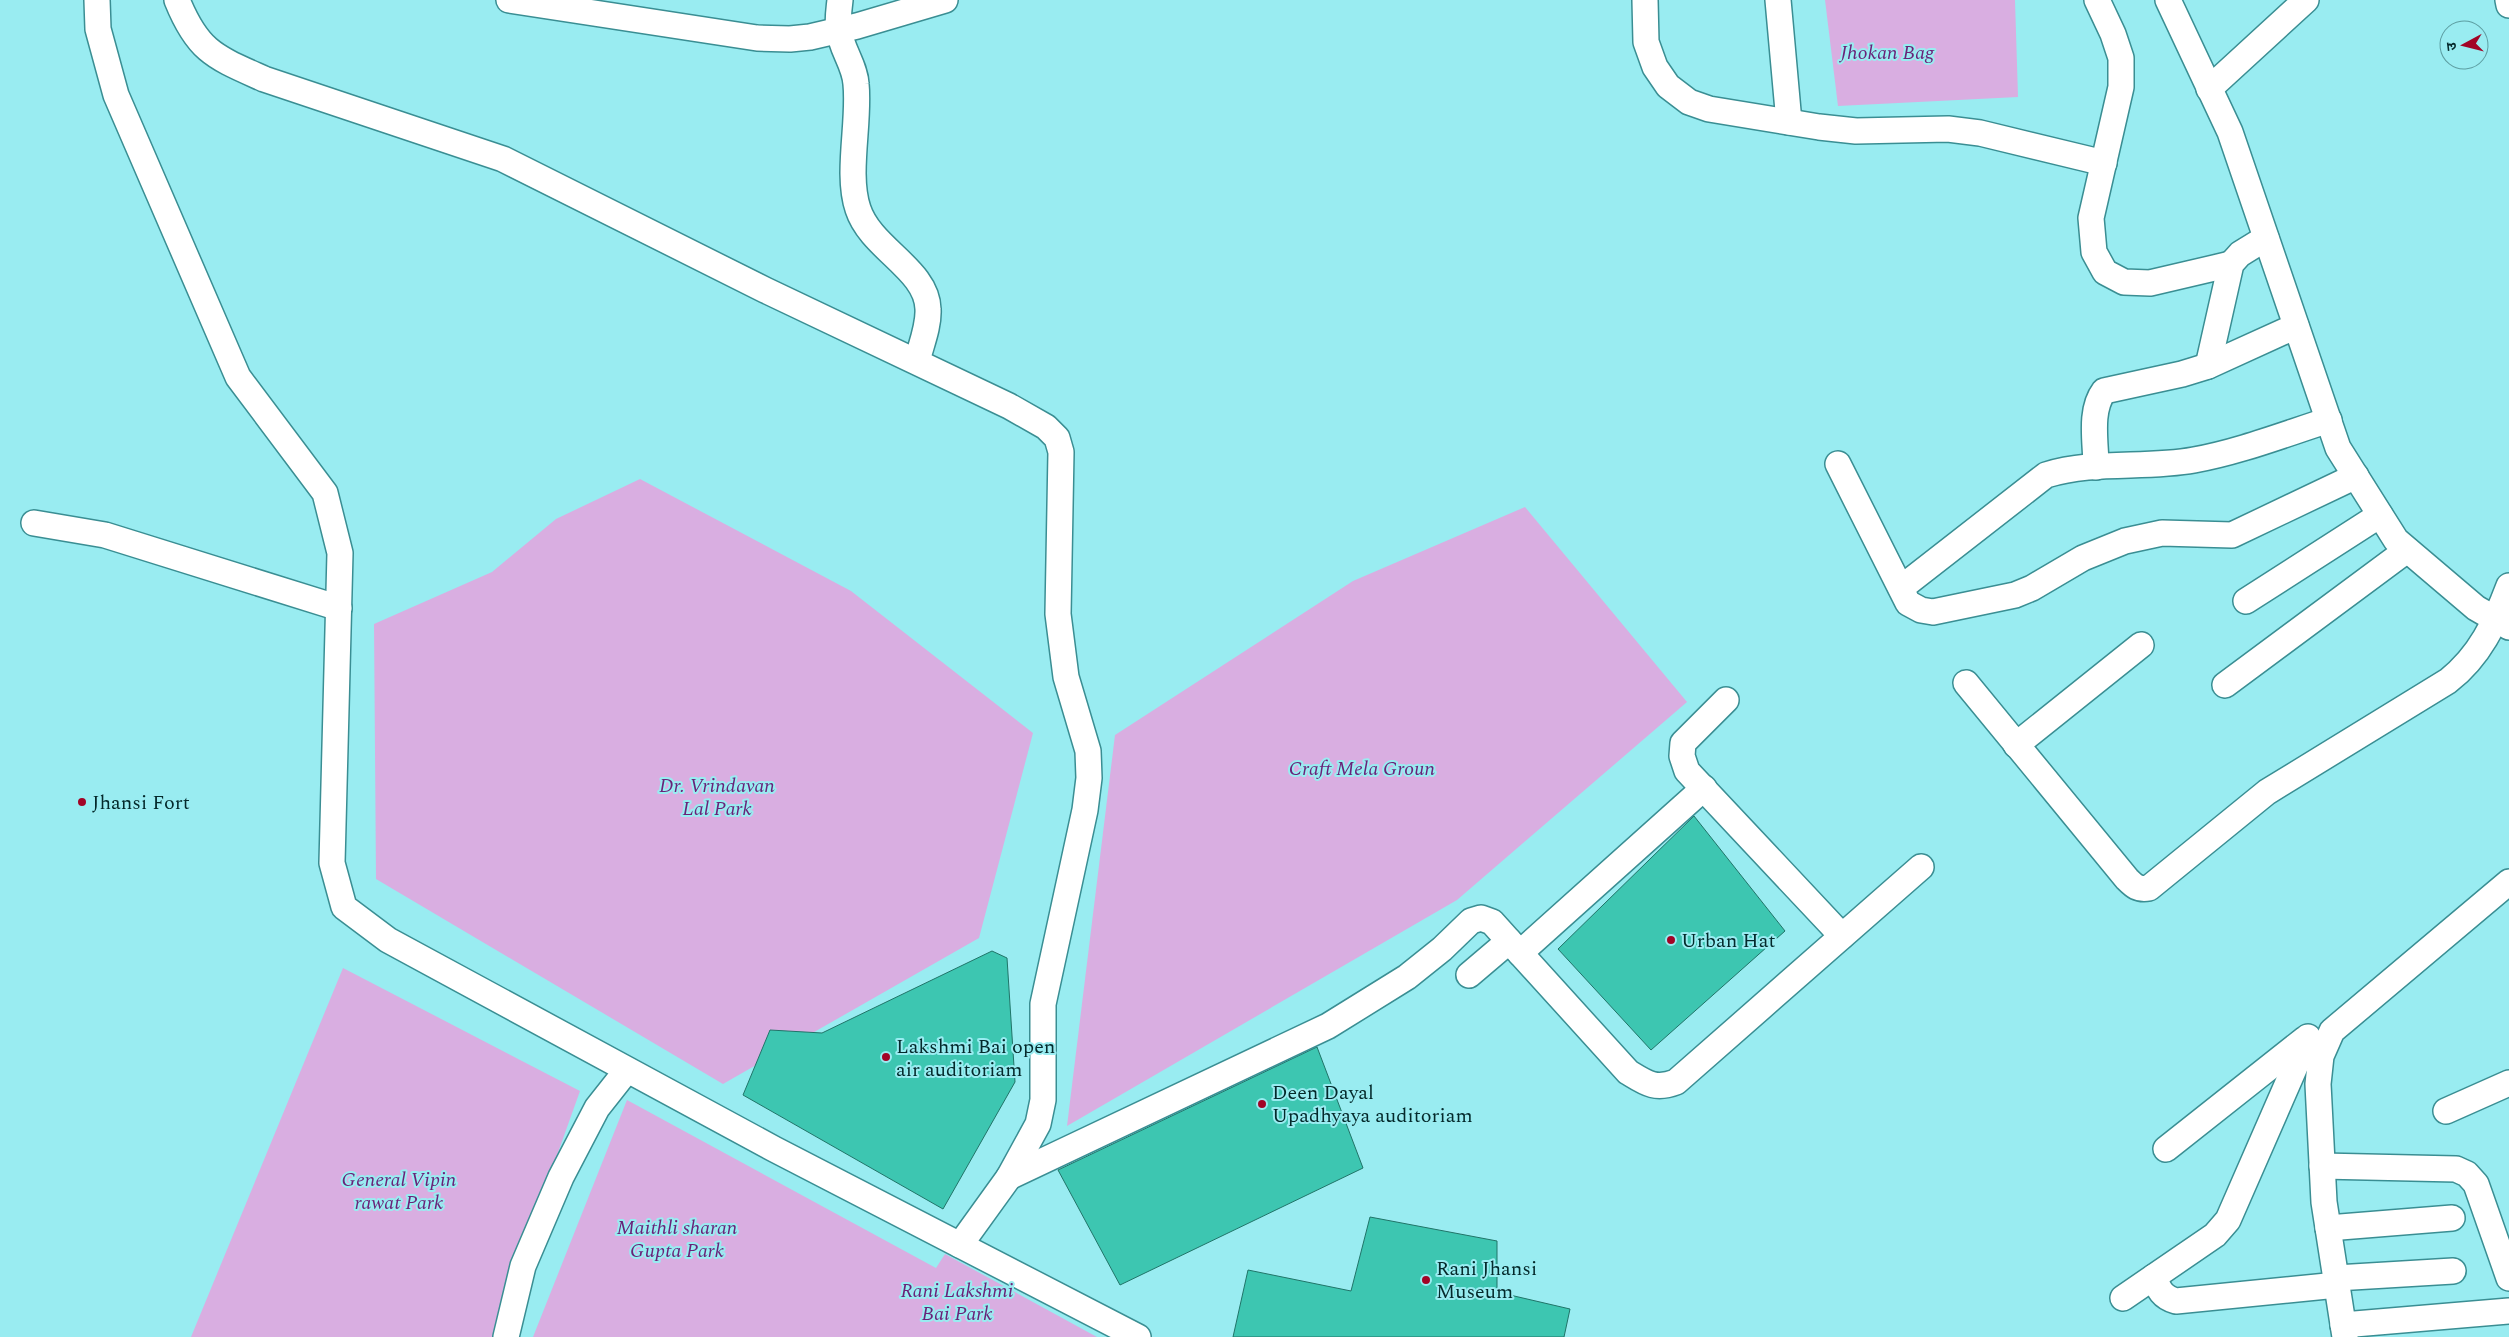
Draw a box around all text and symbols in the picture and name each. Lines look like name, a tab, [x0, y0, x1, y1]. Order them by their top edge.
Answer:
north arrow	[2439, 20, 2489, 70]
park label: Jhokan Bag	[1838, 38, 1935, 68]
text: उ	[2441, 40, 2463, 52]
park label: Craft Mela Groun	[1289, 754, 1436, 784]
park label: Dr. Vrindavan Lal Park	[659, 771, 775, 824]
place label: Jhansi Fort	[92, 788, 190, 818]
marker: Jhansi Fort	[76, 796, 88, 808]
place label: Urban Hat	[1681, 926, 1776, 956]
marker: Urban Hat	[1665, 934, 1677, 946]
place label: Lakshmi Bai open air auditoriam	[896, 1032, 1055, 1085]
marker: Lakshmi Bai open air auditoriam	[880, 1051, 892, 1063]
place label: Deen Dayal Upadhyaya auditoriam	[1272, 1078, 1473, 1131]
marker: Deen Dayal Upadhyaya auditoriam	[1256, 1098, 1268, 1110]
park label: General Vipin rawat Park	[342, 1165, 457, 1218]
park label: Maithli sharan Gupta Park	[617, 1213, 738, 1266]
place label: Rani Jhansi Museum	[1436, 1254, 1537, 1307]
marker: Rani Jhansi Museum	[1420, 1274, 1432, 1286]
park label: Rani Lakshmi Bai Park	[901, 1276, 1014, 1329]

